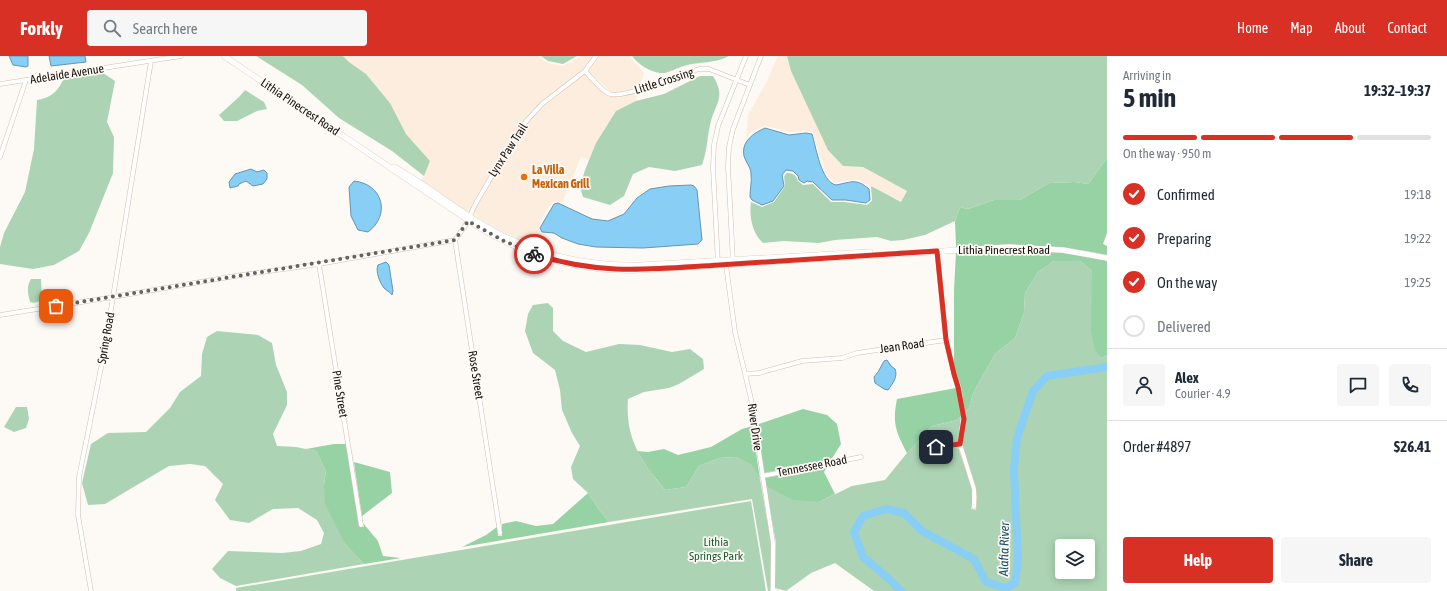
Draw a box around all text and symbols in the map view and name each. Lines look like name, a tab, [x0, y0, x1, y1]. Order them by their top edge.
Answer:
search box	[87, 10, 367, 46]
text: Forkly	[20, 17, 63, 39]
icon: search	[101, 17, 123, 39]
text: Search here	[133, 20, 198, 37]
text: Home	[1237, 20, 1268, 36]
text: Map	[1290, 20, 1313, 36]
text: About	[1335, 20, 1366, 36]
text: Contact	[1388, 20, 1427, 36]
street label: Adelaide Avenue	[29, 61, 105, 87]
street label: Little Crossing	[633, 65, 696, 97]
text: Arriving in	[1123, 68, 1171, 83]
street label: Lithia Pinecrest Road	[258, 75, 342, 139]
text: 19:32–19:37	[1364, 82, 1431, 99]
text: 5 min	[1123, 83, 1176, 113]
street label: Lynx Paw Trail	[486, 120, 531, 179]
text: On the way · 950 m	[1123, 146, 1211, 161]
place label: La Villa Mexican Grill	[532, 163, 590, 191]
marker: La Villa Mexican Grill	[519, 172, 529, 182]
icon: check	[1123, 183, 1145, 205]
text: Confirmed	[1157, 186, 1215, 203]
text: 19:18	[1404, 187, 1431, 202]
icon: check	[1123, 227, 1145, 249]
text: Preparing	[1157, 230, 1211, 247]
text: 19:22	[1404, 231, 1431, 246]
courier	[514, 234, 554, 274]
icon: bike	[523, 243, 545, 265]
street label: Lithia Pinecrest Road	[958, 243, 1050, 257]
icon: check	[1123, 271, 1145, 293]
text: On the way	[1157, 274, 1218, 291]
text: 19:25	[1404, 275, 1431, 290]
pin	[39, 289, 73, 323]
icon: bag	[45, 295, 67, 317]
street label: Spring Road	[95, 311, 117, 365]
text: Delivered	[1157, 318, 1211, 335]
street label: Jean Road	[879, 336, 925, 356]
street label: Rose Street	[465, 350, 487, 401]
button: person	[1123, 364, 1165, 406]
button: chat	[1337, 364, 1379, 406]
button: phone	[1389, 364, 1431, 406]
street label: Pine Street	[329, 369, 351, 419]
text: Alex	[1175, 369, 1199, 386]
text: Courier · 4.9	[1175, 386, 1231, 401]
street label: River Drive	[745, 402, 765, 452]
pin	[919, 430, 953, 464]
icon: home	[925, 436, 947, 458]
text: Order #4897	[1123, 438, 1191, 455]
text: $26.41	[1394, 438, 1431, 455]
street label: Tennessee Road	[776, 452, 848, 480]
water label: Alafia River	[996, 520, 1012, 577]
park label: Lithia Springs Park	[689, 535, 744, 563]
button: Help	[1123, 537, 1273, 583]
button: Share	[1281, 537, 1431, 583]
map controls	[1055, 539, 1095, 579]
button: layers	[1055, 539, 1095, 579]

